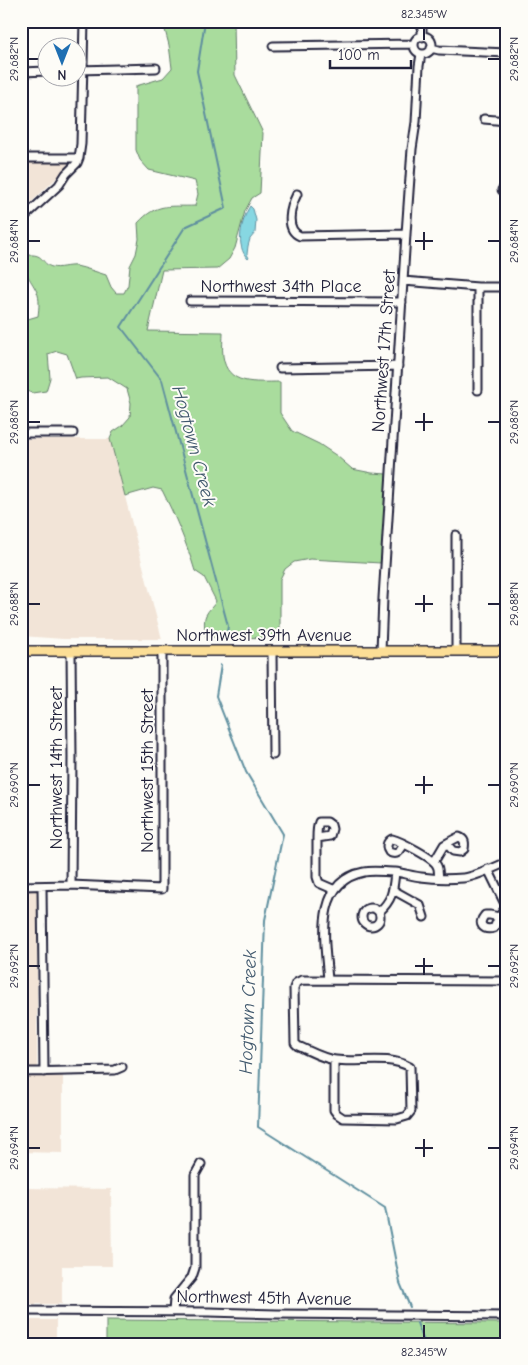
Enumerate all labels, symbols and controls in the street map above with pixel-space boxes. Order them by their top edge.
text: 82.345°W [401,7,448,21]
text: 29.682°N [7,37,21,81]
text: 29.682°N [507,37,521,81]
north arrow [38,38,88,88]
scale bar [330,38,412,70]
text: 100 m [338,46,380,64]
text: N [57,66,67,83]
text: 29.684°N [7,219,21,263]
text: 29.684°N [507,219,521,263]
street label: Northwest 17th Street [368,268,400,433]
street label: Northwest 34th Place [200,276,362,297]
water label: Hogtown Creek [167,383,221,510]
text: 29.686°N [7,400,21,444]
text: 29.686°N [507,400,521,444]
text: 29.688°N [7,582,21,626]
text: 29.688°N [507,582,521,626]
street label: Northwest 39th Avenue [176,625,352,646]
street label: Northwest 14th Street [46,686,67,850]
street label: Northwest 15th Street [137,688,158,853]
text: 29.690°N [7,762,21,808]
text: 29.690°N [507,762,521,808]
text: 29.692°N [7,944,21,988]
text: 29.692°N [507,944,521,988]
water label: Hogtown Creek [235,949,261,1075]
text: 29.694°N [7,1126,21,1170]
text: 29.694°N [507,1126,521,1170]
street label: Northwest 45th Avenue [176,1286,352,1310]
text: 82.345°W [401,1345,448,1359]

